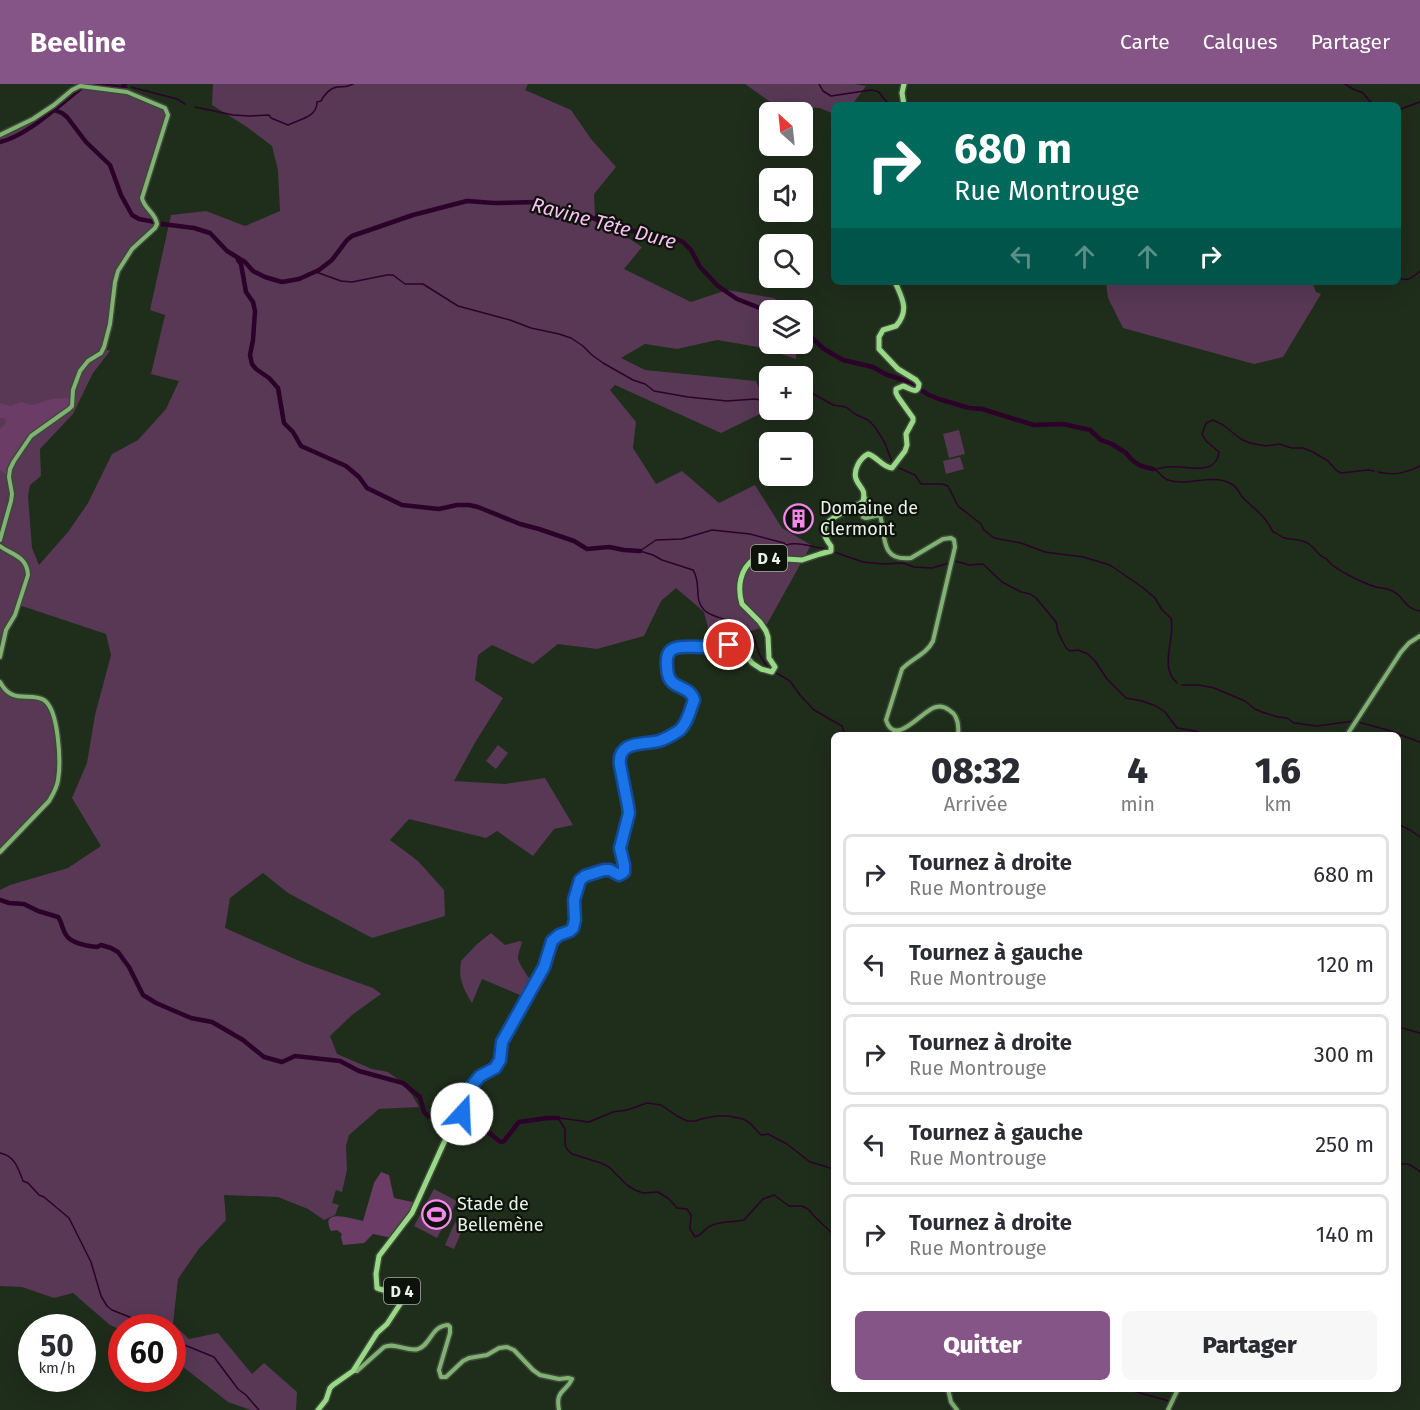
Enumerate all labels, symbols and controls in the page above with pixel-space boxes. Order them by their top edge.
text: Beeline [30,26,126,59]
text: Carte [1120,29,1170,55]
text: Calques [1203,29,1278,55]
text: Partager [1311,29,1390,55]
north arrow [759,102,813,156]
map controls [759,102,813,486]
text: 680 m [954,124,1072,174]
icon: right [855,126,933,204]
button: sound [759,168,813,222]
text: Rue Montrouge [954,175,1140,207]
water label: Ravine Tête Dure [529,192,679,254]
button: search [759,234,813,288]
icon: left [1005,240,1038,273]
icon: ahead [1068,240,1101,273]
icon: ahead [1131,240,1164,273]
icon: right [1194,240,1227,273]
button: layers [759,300,813,354]
button: + [759,366,813,420]
button: − [759,432,813,486]
place label: Domaine de Clermont [820,497,918,540]
building icon: Domaine de Clermont [783,502,815,534]
road number: D 4 [751,545,787,571]
pin [703,619,754,670]
icon: arrive [712,628,745,661]
text: 08:32 [931,749,1020,793]
text: 4 [1127,749,1148,793]
text: 1.6 [1255,749,1301,793]
text: Arrivée [944,792,1008,816]
text: min [1120,792,1155,816]
text: km [1264,792,1292,816]
text: Tournez à droite [909,849,1072,876]
icon: right [858,858,891,891]
text: 680 m [1313,861,1374,888]
text: Rue Montrouge [909,876,1047,900]
text: Tournez à gauche [909,939,1083,966]
icon: left [858,948,891,981]
text: 120 m [1317,951,1374,978]
text: Rue Montrouge [909,966,1047,990]
text: Tournez à droite [909,1029,1072,1056]
icon: right [858,1038,891,1071]
text: 300 m [1314,1041,1374,1068]
text: Rue Montrouge [909,1056,1047,1080]
position arrow [430,1082,494,1146]
text: Tournez à gauche [909,1119,1083,1146]
icon: left [858,1128,891,1161]
text: 250 m [1315,1131,1374,1158]
text: Rue Montrouge [909,1146,1047,1170]
place label: Stade de Bellemène [457,1193,544,1236]
sports icon: Stade de Bellemène [420,1198,452,1230]
text: Tournez à droite [909,1209,1072,1236]
icon: right [858,1218,891,1251]
text: 140 m [1316,1221,1374,1248]
text: Rue Montrouge [909,1236,1047,1260]
road number: D 4 [384,1278,420,1304]
button: Quitter [855,1311,1110,1380]
button: Partager [1122,1311,1377,1380]
speed limit sign: 60 [108,1314,186,1392]
text: 50 [40,1328,74,1364]
text: km/h [38,1359,76,1377]

